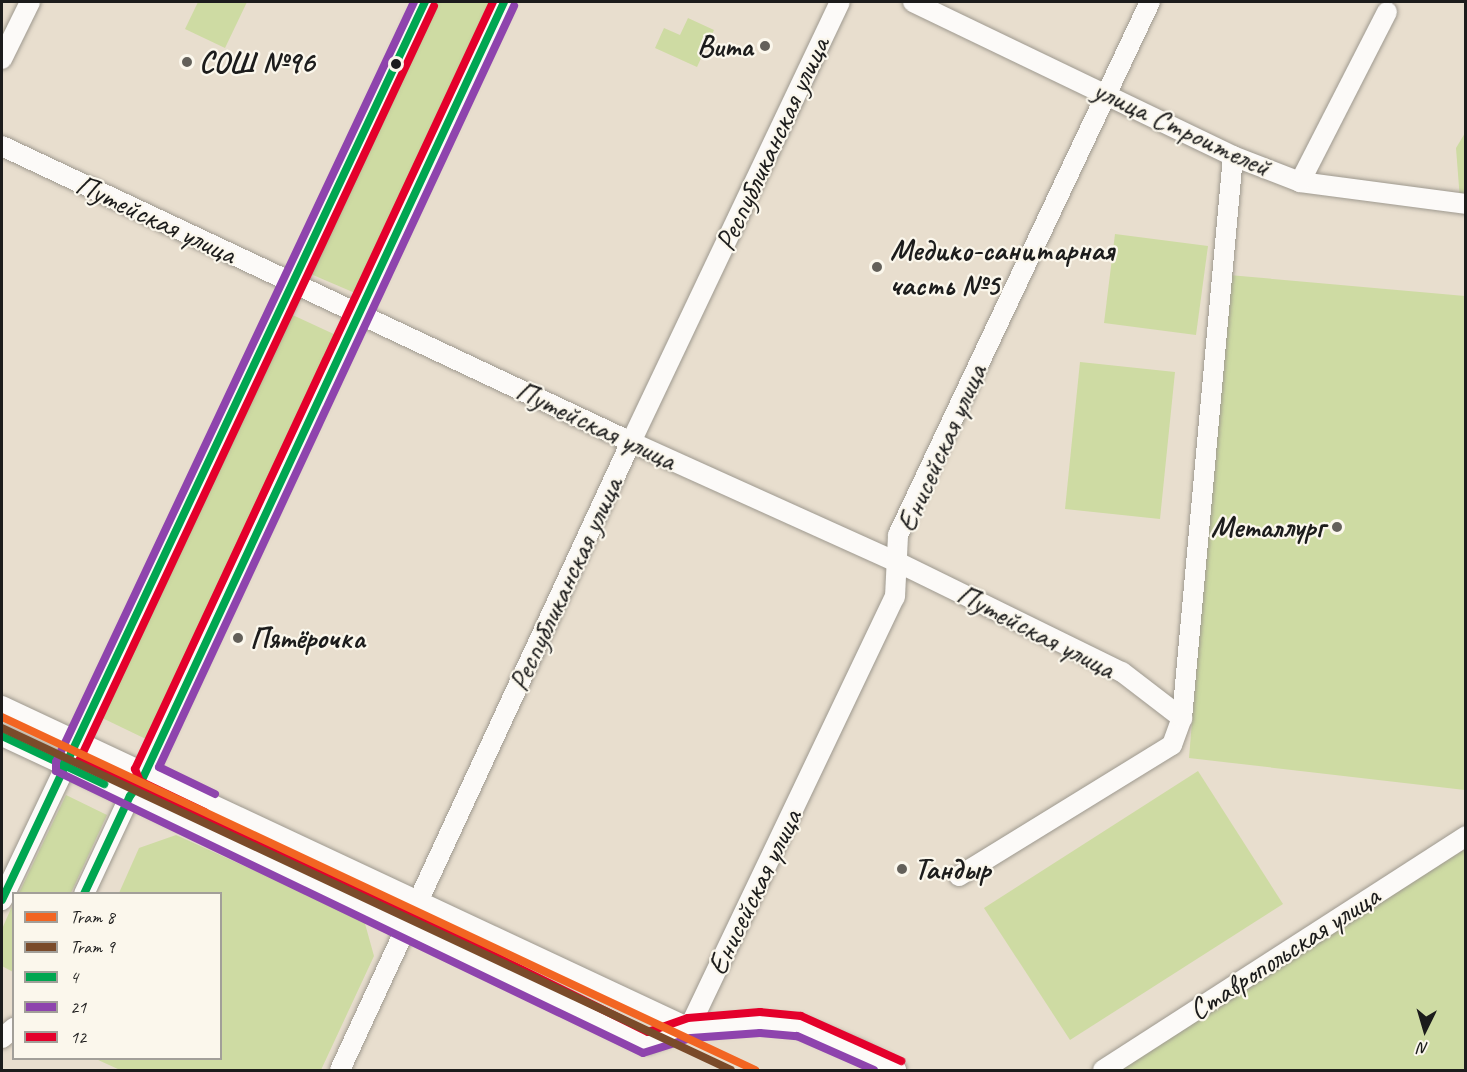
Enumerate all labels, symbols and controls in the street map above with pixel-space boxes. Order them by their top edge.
place label: Вита [697,28,753,64]
street label: Республиканская улица [707,31,837,257]
marker: Вита [758,39,772,53]
place label: СОШ №96 [199,44,314,80]
marker: СОШ №96 [180,55,194,69]
unlabelled marker [390,58,402,70]
street label: улица Строителей [1089,72,1275,184]
street label: Путейская улица [69,166,243,272]
place label: Медико-санитарная часть №5 [890,232,1114,302]
marker: Медико-санитарная часть №5 [868,258,886,276]
street label: Енисейская улица [888,358,994,538]
street label: Путейская улица [509,372,683,478]
street label: Республиканская улица [500,471,630,697]
place label: Металлург [1211,509,1325,545]
marker: Металлург [1330,520,1344,534]
street label: Путейская улица [950,575,1122,687]
place label: Пятёрочка [250,620,365,656]
marker: Пятёрочка [231,631,245,645]
street label: Енисейская улица [698,802,810,982]
place label: Тандыр [914,851,990,887]
marker: Тандыр [895,862,909,876]
street label: Ставропольская улица [1181,877,1387,1029]
legend [12,892,222,1060]
text: Tram 8 [70,906,115,928]
text: Tram 9 [70,936,115,958]
text: 4 [70,966,78,988]
text: 21 [70,996,86,1018]
north arrow [1395,1000,1455,1060]
text: 12 [70,1026,86,1048]
text: N [1418,1038,1429,1058]

